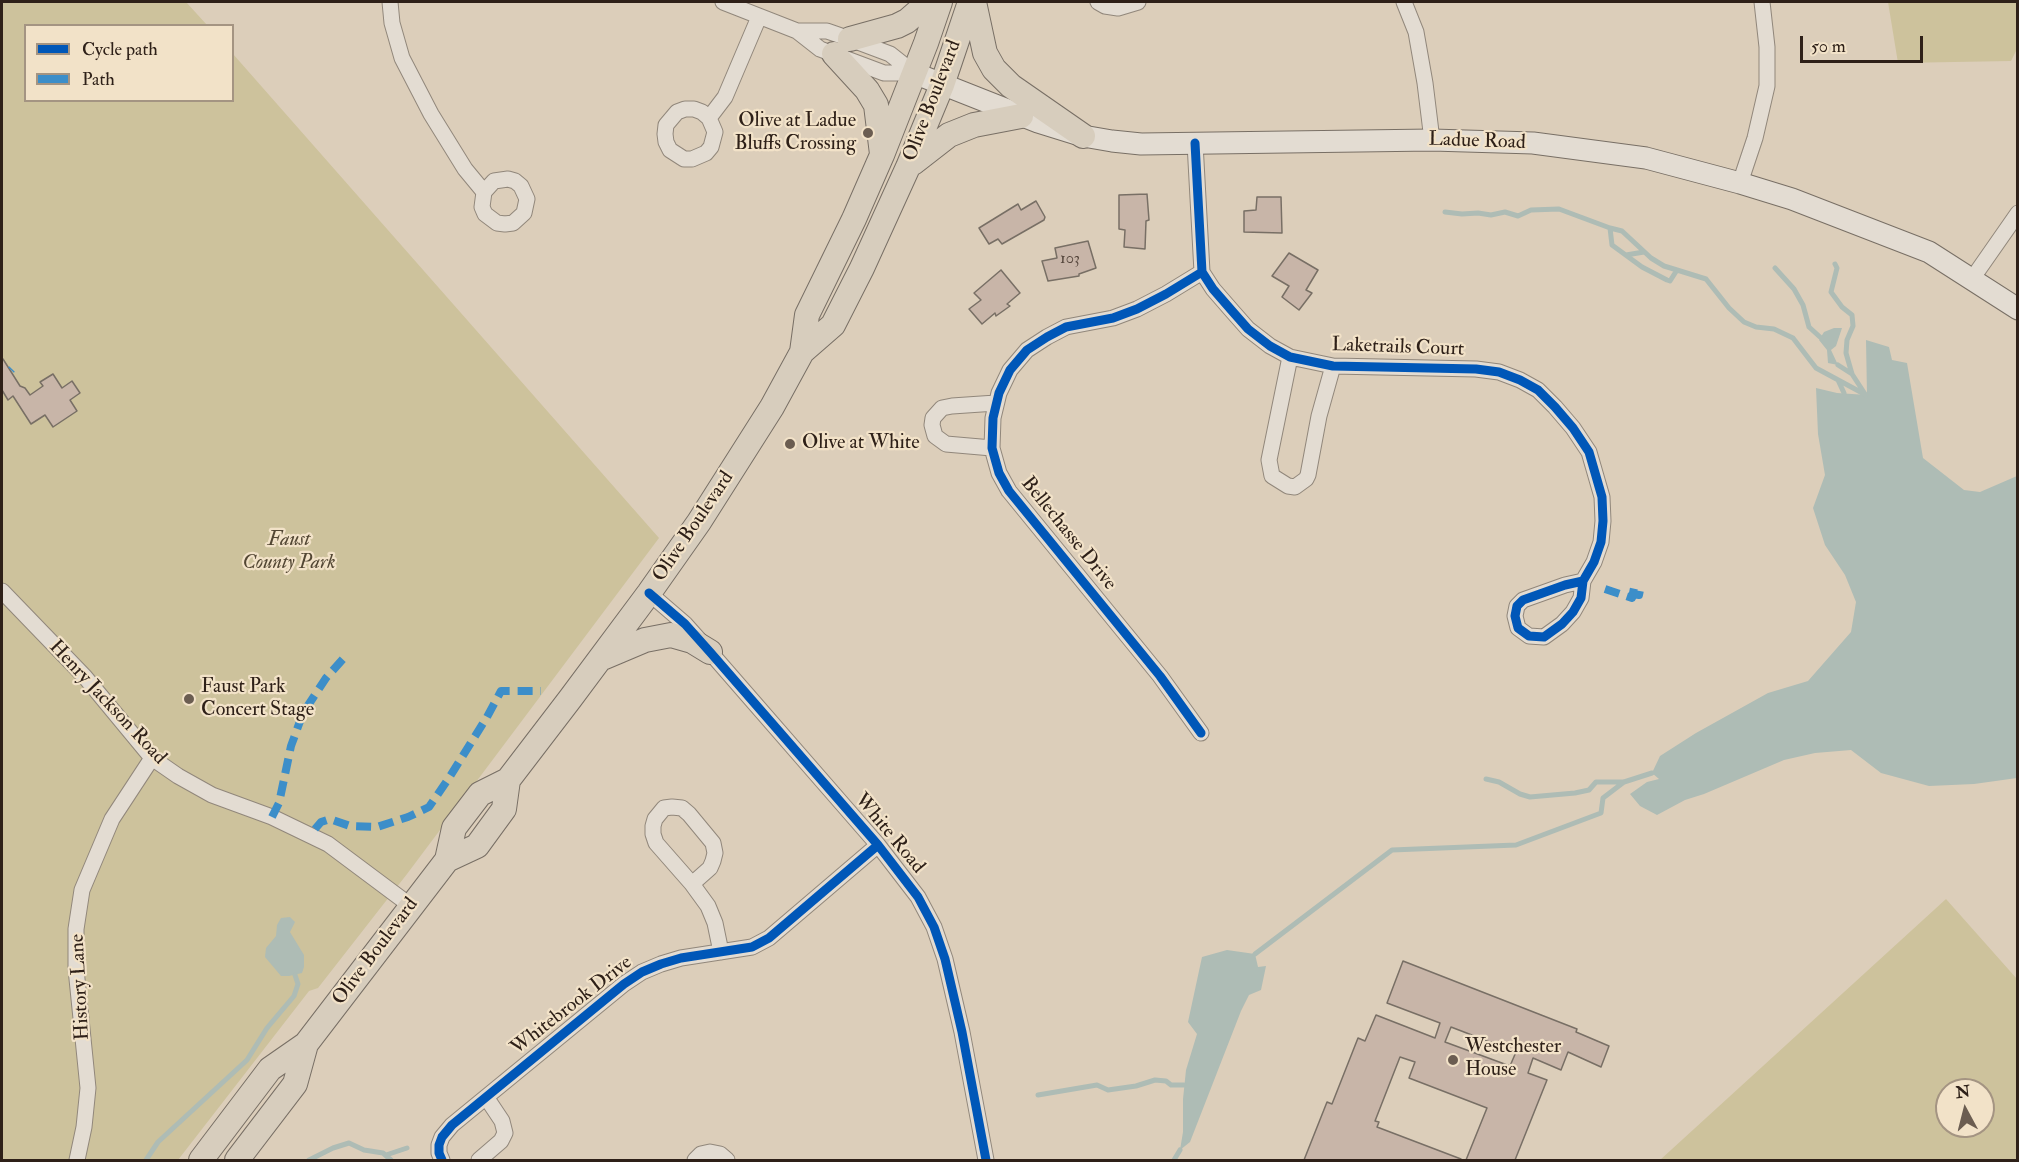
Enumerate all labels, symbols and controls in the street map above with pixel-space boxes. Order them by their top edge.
legend [24,24,234,102]
scale bar [1803,24,1926,62]
text: 50 m [1811,35,1846,58]
street label: Olive Boulevard [899,37,967,165]
text: Cycle path [82,38,158,61]
text: Path [82,68,115,91]
place label: Olive at Ladue Bluffs Crossing [734,110,856,157]
marker: Olive at Ladue Bluffs Crossing [861,126,875,140]
street label: Ladue Road [1428,128,1526,156]
house number: 103 [1060,250,1080,270]
street label: Laketrails Court [1331,334,1465,362]
place label: Olive at White [802,432,920,456]
marker: Olive at White [783,437,797,451]
street label: Olive Boulevard [648,467,740,587]
street label: Bellechasse Drive [1015,472,1121,596]
park label: Faust County Park [242,529,336,576]
street label: Henry Jackson Road [43,636,171,770]
place label: Faust Park Concert Stage [201,676,314,723]
marker: Faust Park Concert Stage [182,692,196,706]
street label: White Road [849,789,929,879]
street label: Olive Boulevard [328,894,424,1010]
street label: History Lane [66,933,96,1041]
street label: Whitebrook Drive [507,951,637,1061]
place label: Westchester House [1465,1036,1561,1083]
marker: Westchester House [1446,1053,1460,1067]
north arrow [1935,1078,1995,1138]
text: N [1955,1081,1971,1103]

